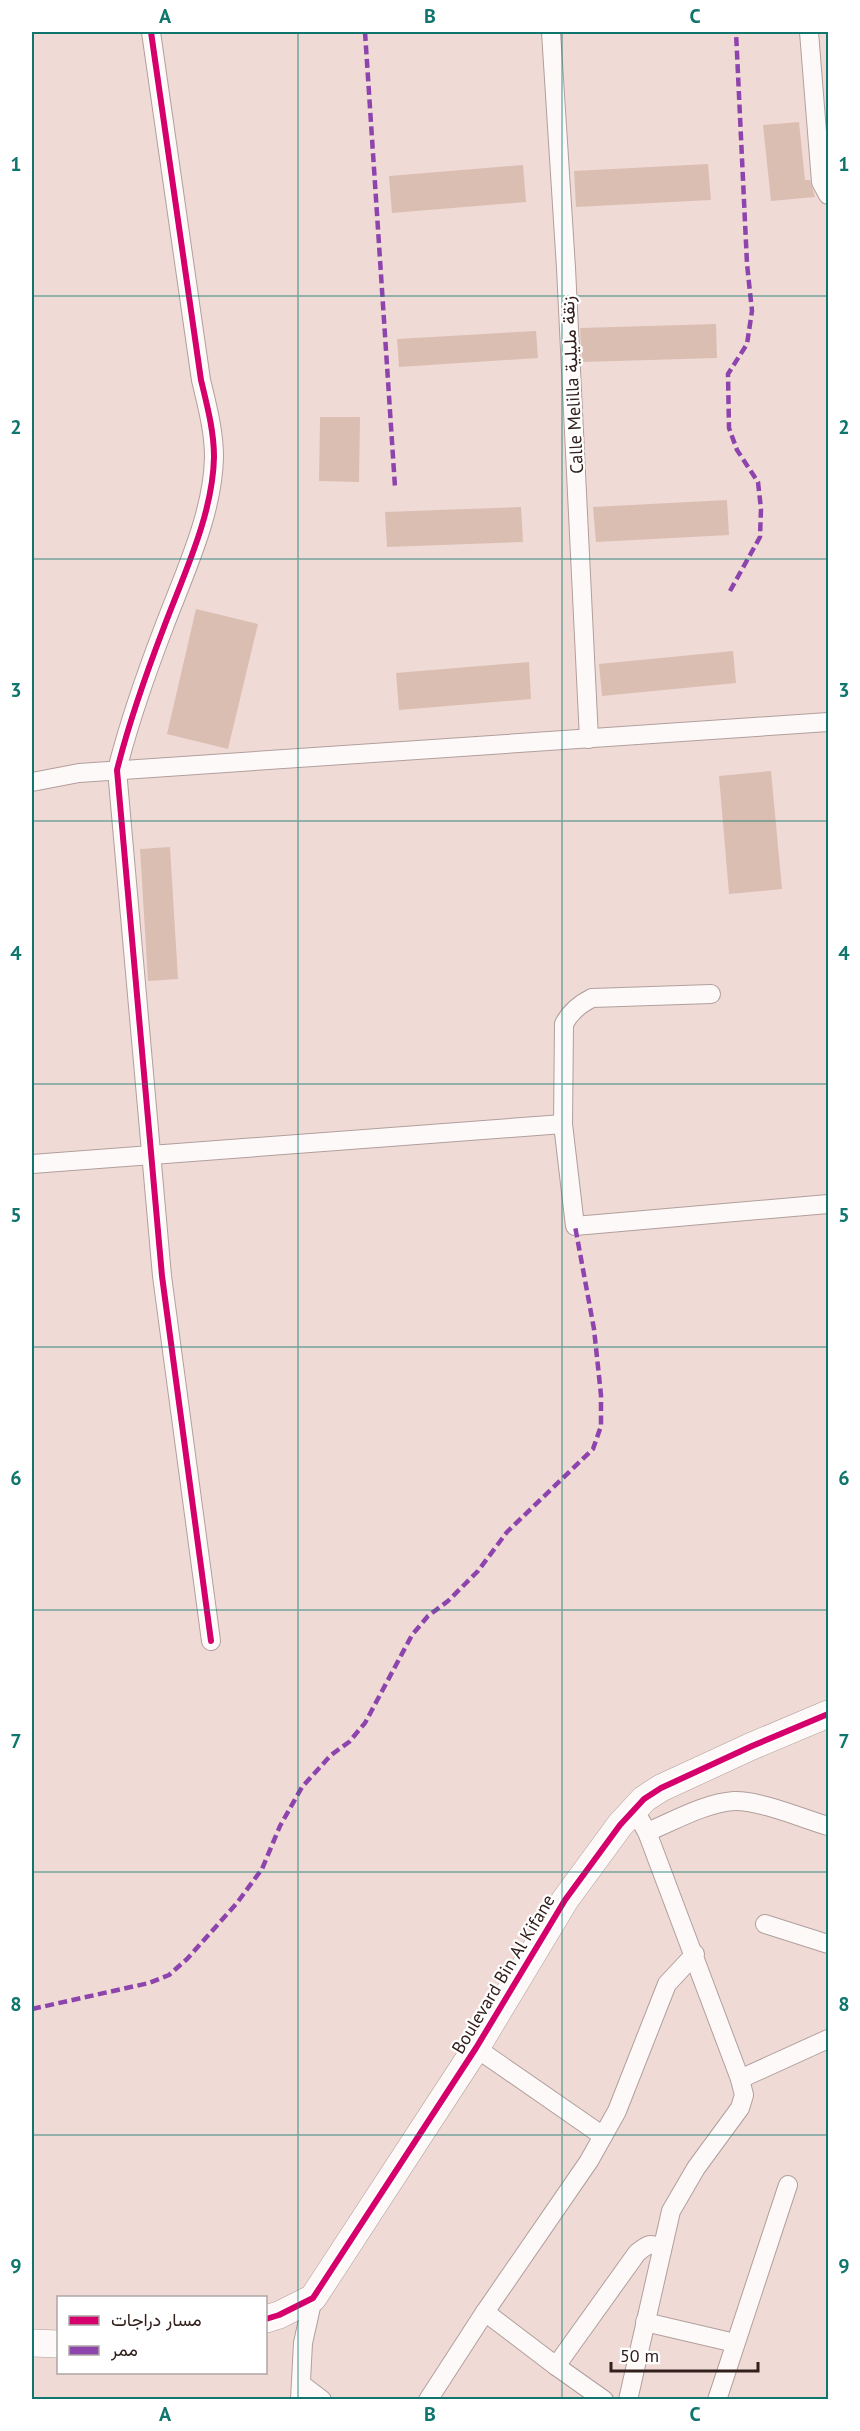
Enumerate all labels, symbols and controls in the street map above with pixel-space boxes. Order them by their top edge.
text: A [159,3,172,29]
text: B [424,3,436,29]
text: C [689,3,701,29]
text: 1 [10,151,22,177]
text: 1 [838,151,850,177]
street label: Calle Melilla زنقة مليلية [556,296,588,474]
text: 2 [10,414,22,440]
text: 2 [838,414,850,440]
text: 3 [10,677,22,703]
text: 3 [838,677,850,703]
text: 4 [10,940,22,966]
text: 4 [838,940,850,966]
text: 5 [10,1202,22,1228]
text: 5 [838,1202,850,1228]
text: 6 [10,1465,22,1491]
text: 6 [838,1465,850,1491]
text: 7 [10,1728,22,1754]
text: 7 [838,1728,850,1754]
street label: Boulevard Bin Al Kifane [446,1890,560,2058]
text: 8 [10,1991,22,2017]
text: 8 [838,1991,850,2017]
text: 9 [10,2253,22,2279]
text: 9 [838,2253,850,2279]
legend [57,2296,267,2374]
text: مسار دراجات [111,2308,202,2331]
scale bar [611,2335,758,2373]
text: ممر [110,2338,138,2361]
text: 50 m [620,2344,659,2367]
text: A [159,2401,172,2427]
text: B [424,2401,436,2427]
text: C [689,2401,701,2427]

